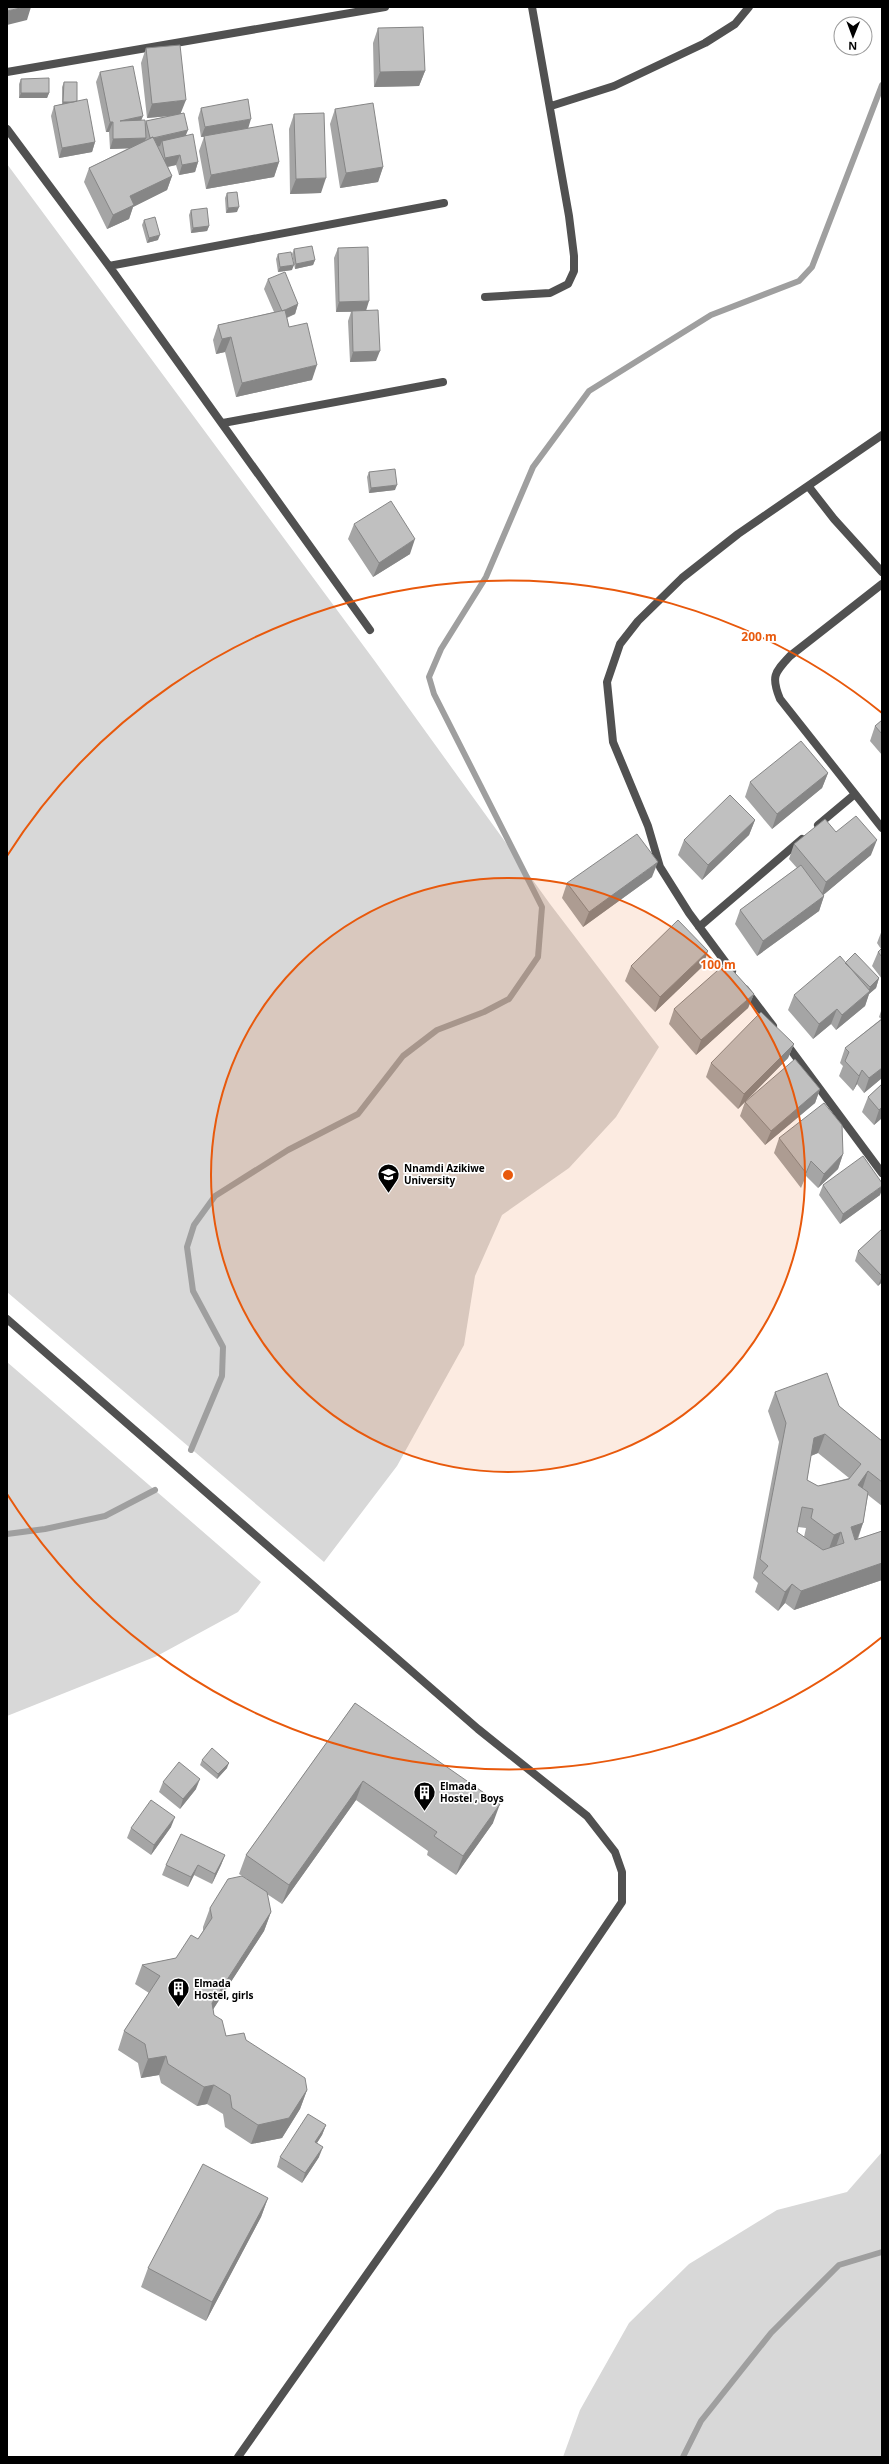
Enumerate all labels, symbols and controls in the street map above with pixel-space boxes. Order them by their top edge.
north arrow [833,16,873,56]
text: N [848,39,857,54]
text: 200 m [741,628,777,645]
text: 100 m [700,956,736,973]
school or university icon: Nnamdi Azikiwe University [376,1161,402,1194]
place label: Nnamdi Azikiwe University [404,1161,485,1187]
centre of rings [501,1168,515,1182]
building icon: Elmada Hostel , Boys [411,1779,437,1812]
place label: Elmada Hostel , Boys [440,1779,504,1805]
building icon: Elmada Hostel, girls [166,1976,192,2009]
place label: Elmada Hostel, girls [194,1976,253,2002]

